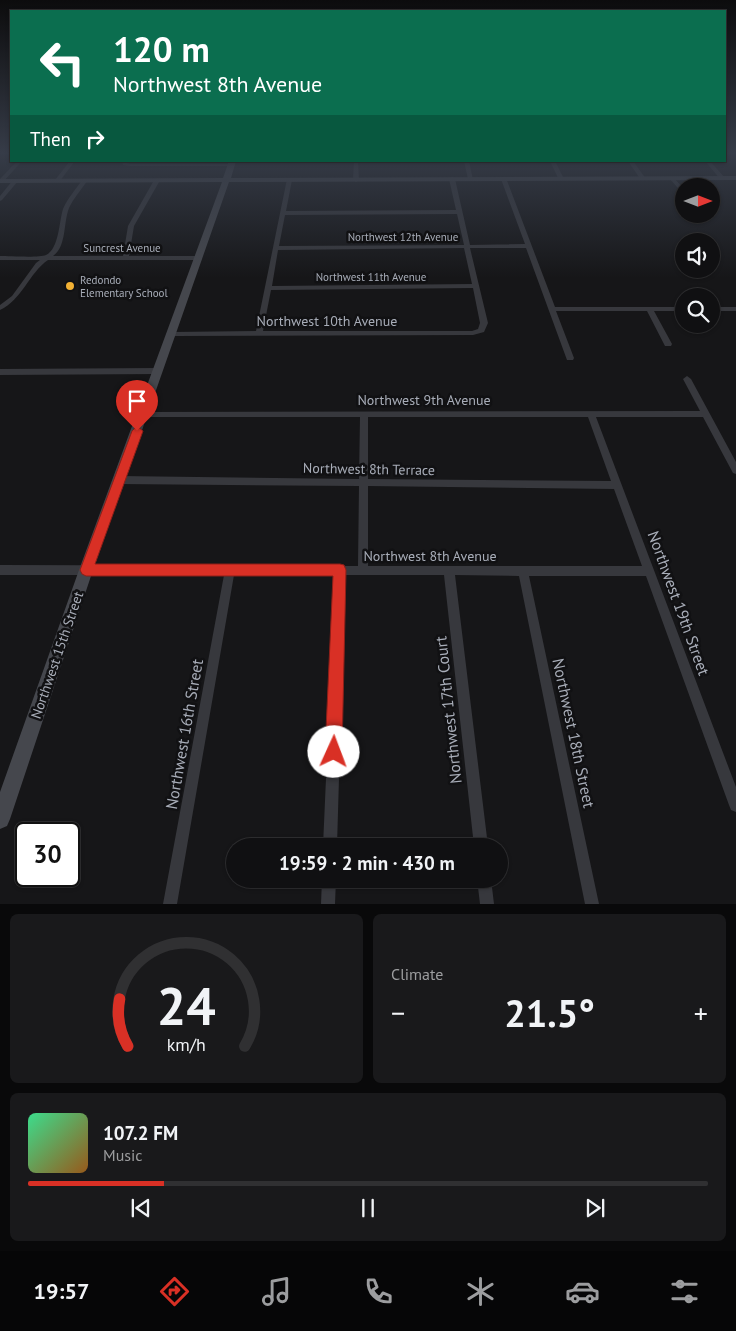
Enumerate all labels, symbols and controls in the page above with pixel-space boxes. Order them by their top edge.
text: 120 m [113,26,210,72]
icon: left [30,30,95,95]
text: Northwest 8th Avenue [113,70,322,98]
icon: right [81,125,109,153]
text: Then [30,127,71,151]
north arrow [675,178,720,222]
map controls [675,178,720,333]
street label: Northwest 12th Avenue [348,230,459,244]
button: sound [675,233,720,278]
street label: Suncrest Avenue [83,241,161,255]
street label: Northwest 11th Avenue [316,270,427,284]
place label: Redondo Elementary School [80,273,168,300]
marker: Redondo Elementary School [64,280,76,292]
button: search [675,288,720,333]
street label: Northwest 10th Avenue [257,312,397,330]
pin [116,380,158,431]
icon: arrive [123,387,151,415]
street label: Northwest 9th Avenue [357,391,491,409]
street label: Northwest 8th Terrace [303,459,435,479]
street label: Northwest 19th Street [644,528,715,679]
street label: Northwest 8th Avenue [363,547,497,565]
street label: Northwest 15th Street [27,589,87,721]
street label: Northwest 17th Court [430,635,466,785]
street label: Northwest 18th Street [548,656,600,810]
street label: Northwest 16th Street [161,657,207,811]
position arrow [307,725,359,777]
speed limit sign: 30 [15,822,80,887]
text: 19:59 · 2 min · 430 m [279,851,455,875]
text: Climate [391,964,443,984]
text: 24 [157,972,216,1039]
text: 21.5° [504,988,595,1037]
text: − [391,994,405,1031]
text: + [694,994,708,1031]
text: km/h [167,1033,206,1056]
text: 107.2 FM [103,1121,178,1145]
text: Music [103,1145,143,1165]
icon: previous [127,1194,155,1222]
icon: pause [354,1194,382,1222]
icon: next [581,1194,609,1222]
icon: directions [157,1274,192,1309]
icon: music [259,1274,294,1309]
icon: phone [361,1274,396,1309]
icon: climate [463,1274,498,1309]
icon: car [565,1274,600,1309]
icon: filters [667,1274,702,1309]
text: 19:57 [34,1277,89,1305]

